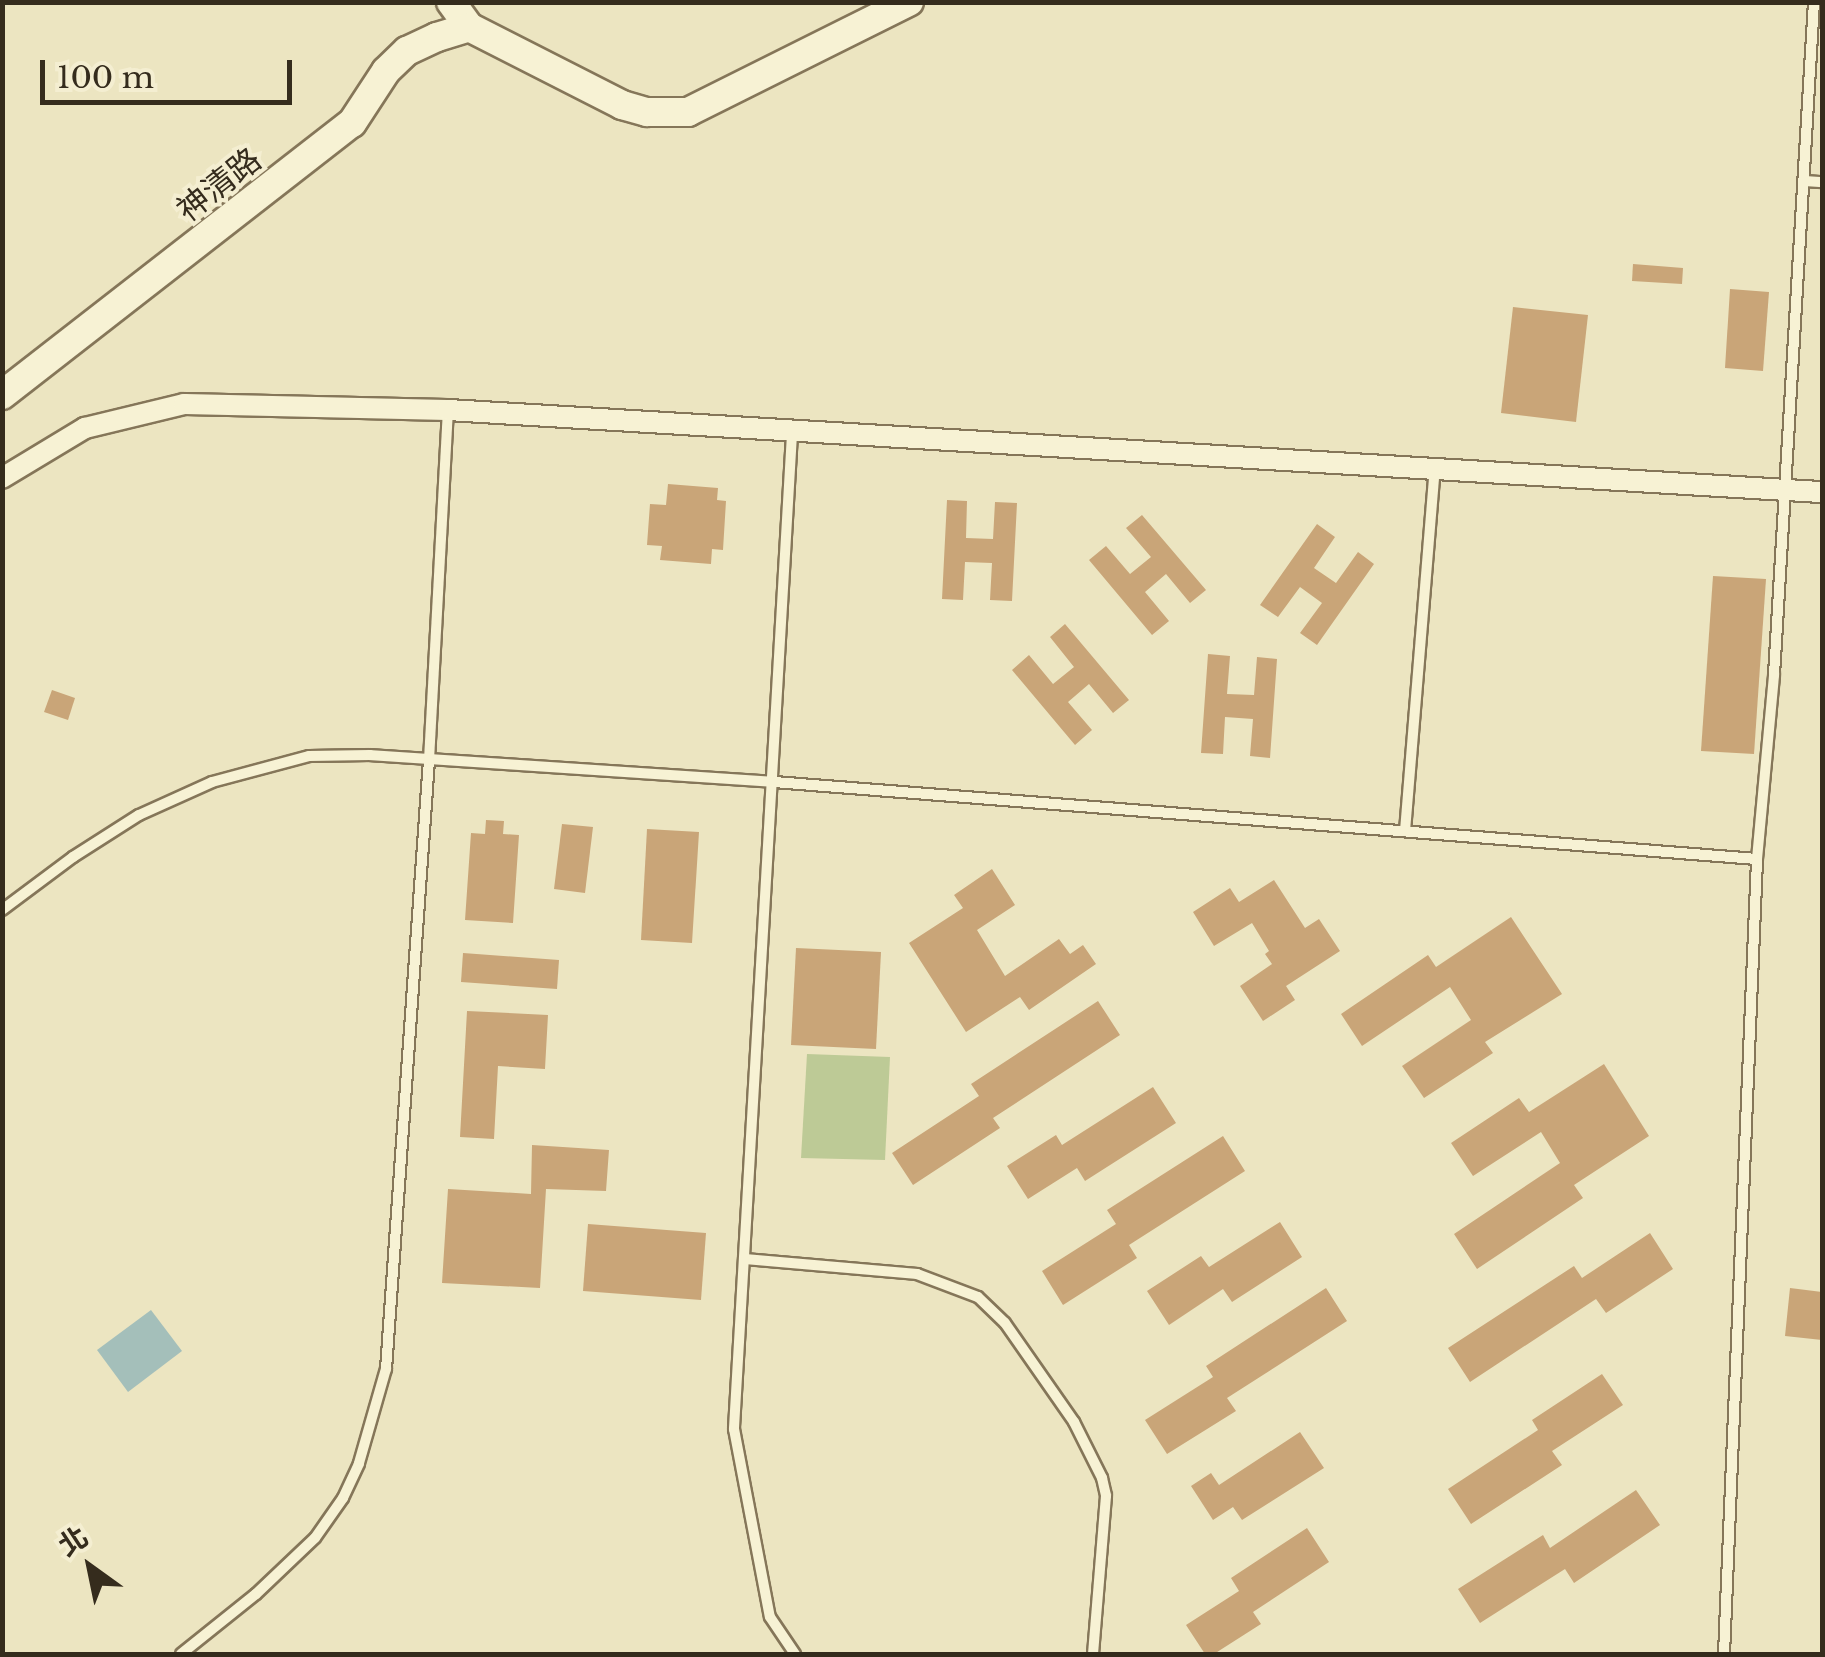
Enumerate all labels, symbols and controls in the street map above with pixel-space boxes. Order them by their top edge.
scale bar [45,40,298,102]
text: 100 m [57,59,154,96]
street label: 神清路 [169,140,269,230]
north arrow [40,1517,140,1617]
text: 北 [52,1519,95,1564]

